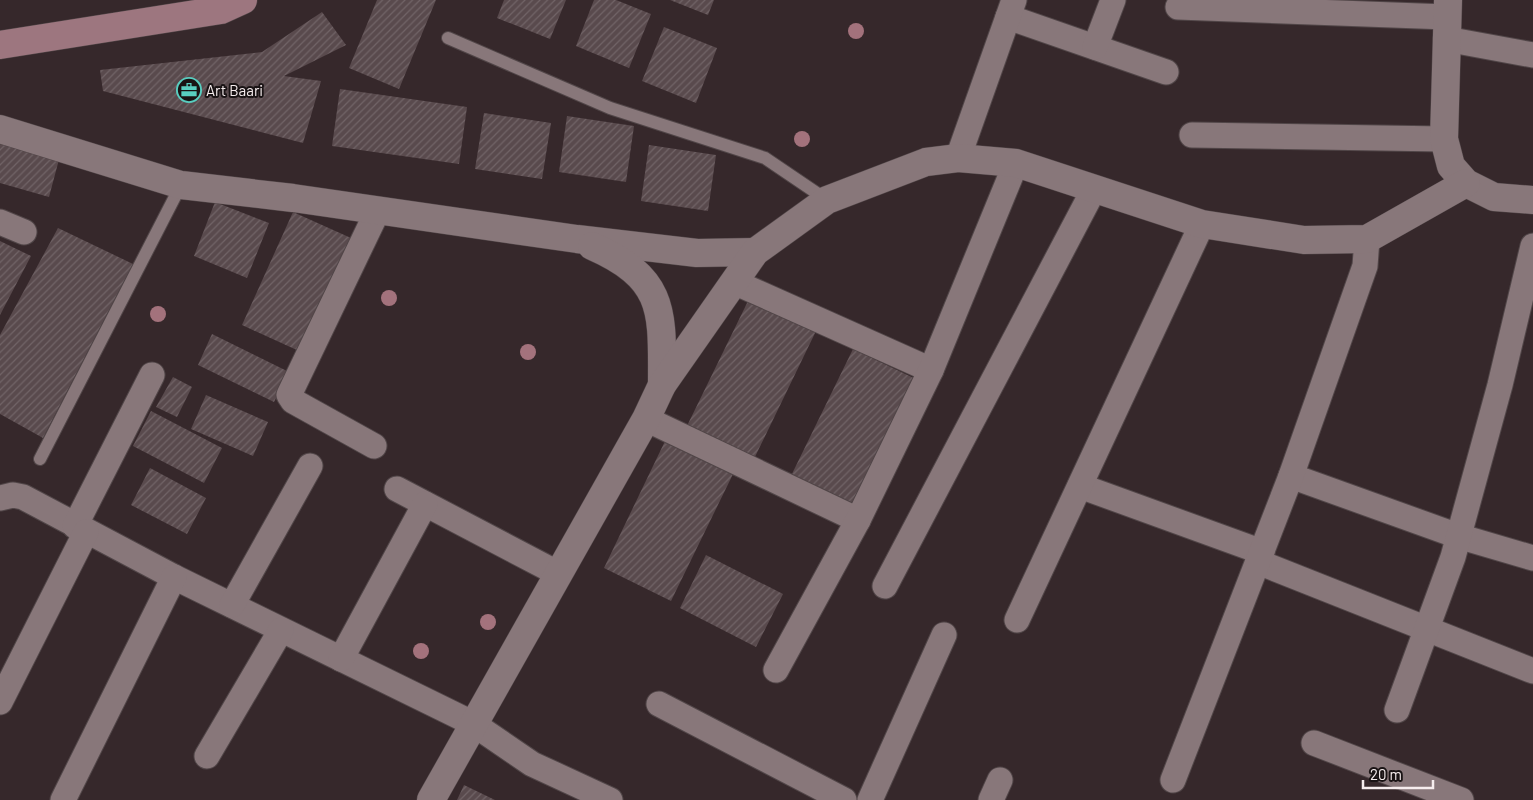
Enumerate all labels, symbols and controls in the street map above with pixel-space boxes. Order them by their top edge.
office icon: Art Baari [176,77,202,103]
place label: Art Baari [206,81,263,99]
scale bar [1363,758,1433,790]
text: 20 m [1370,765,1402,783]

